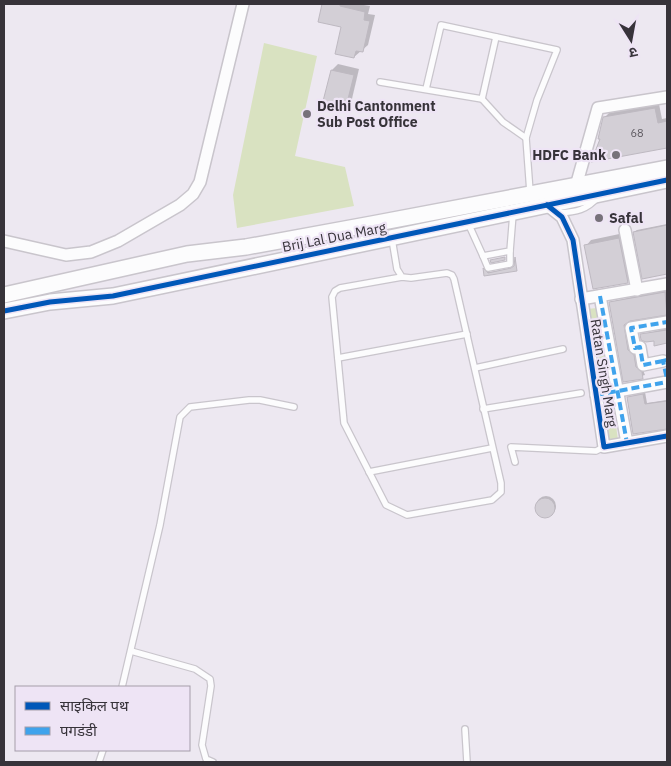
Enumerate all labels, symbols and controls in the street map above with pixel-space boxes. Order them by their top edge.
north arrow [606,15,656,65]
text: उ [627,43,639,63]
place label: Delhi Cantonment Sub Post Office [317,97,436,131]
marker: Delhi Cantonment Sub Post Office [301,108,313,120]
house number: 68 [630,126,644,140]
place label: HDFC Bank [532,146,607,164]
marker: HDFC Bank [610,149,622,161]
place label: Safal [609,209,643,227]
marker: Safal [593,212,605,224]
street label: Brij Lal Dua Marg [281,218,388,256]
street label: Ratan Singh Marg [587,318,622,429]
legend [15,686,190,751]
text: साइकिल पथ [60,696,129,715]
text: पगडंडी [60,721,98,740]

